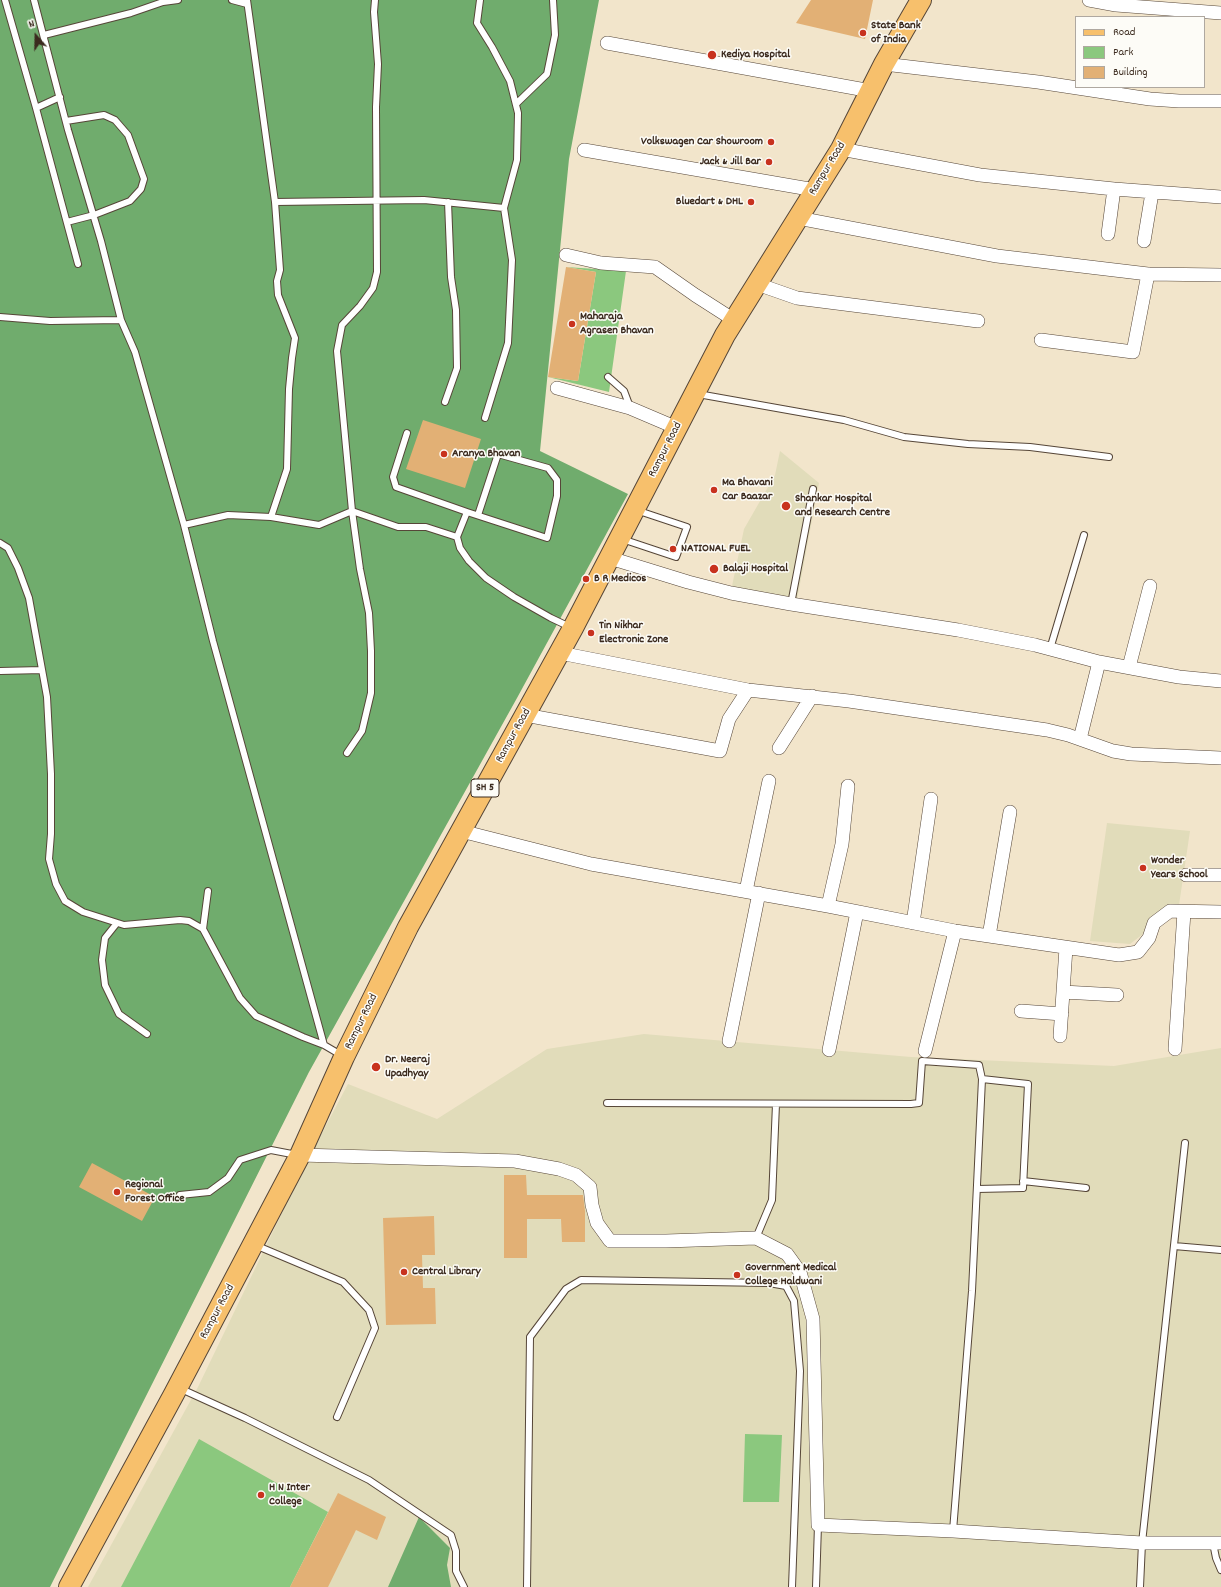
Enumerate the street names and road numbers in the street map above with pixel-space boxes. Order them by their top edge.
street label: Rampur Road [806,140,850,198]
street label: Rampur Road [646,420,686,480]
street label: Rampur Road [493,706,535,766]
road number: SH 5 [471,779,499,797]
street label: Rampur Road [342,992,382,1052]
street label: Rampur Road [198,1282,238,1342]

